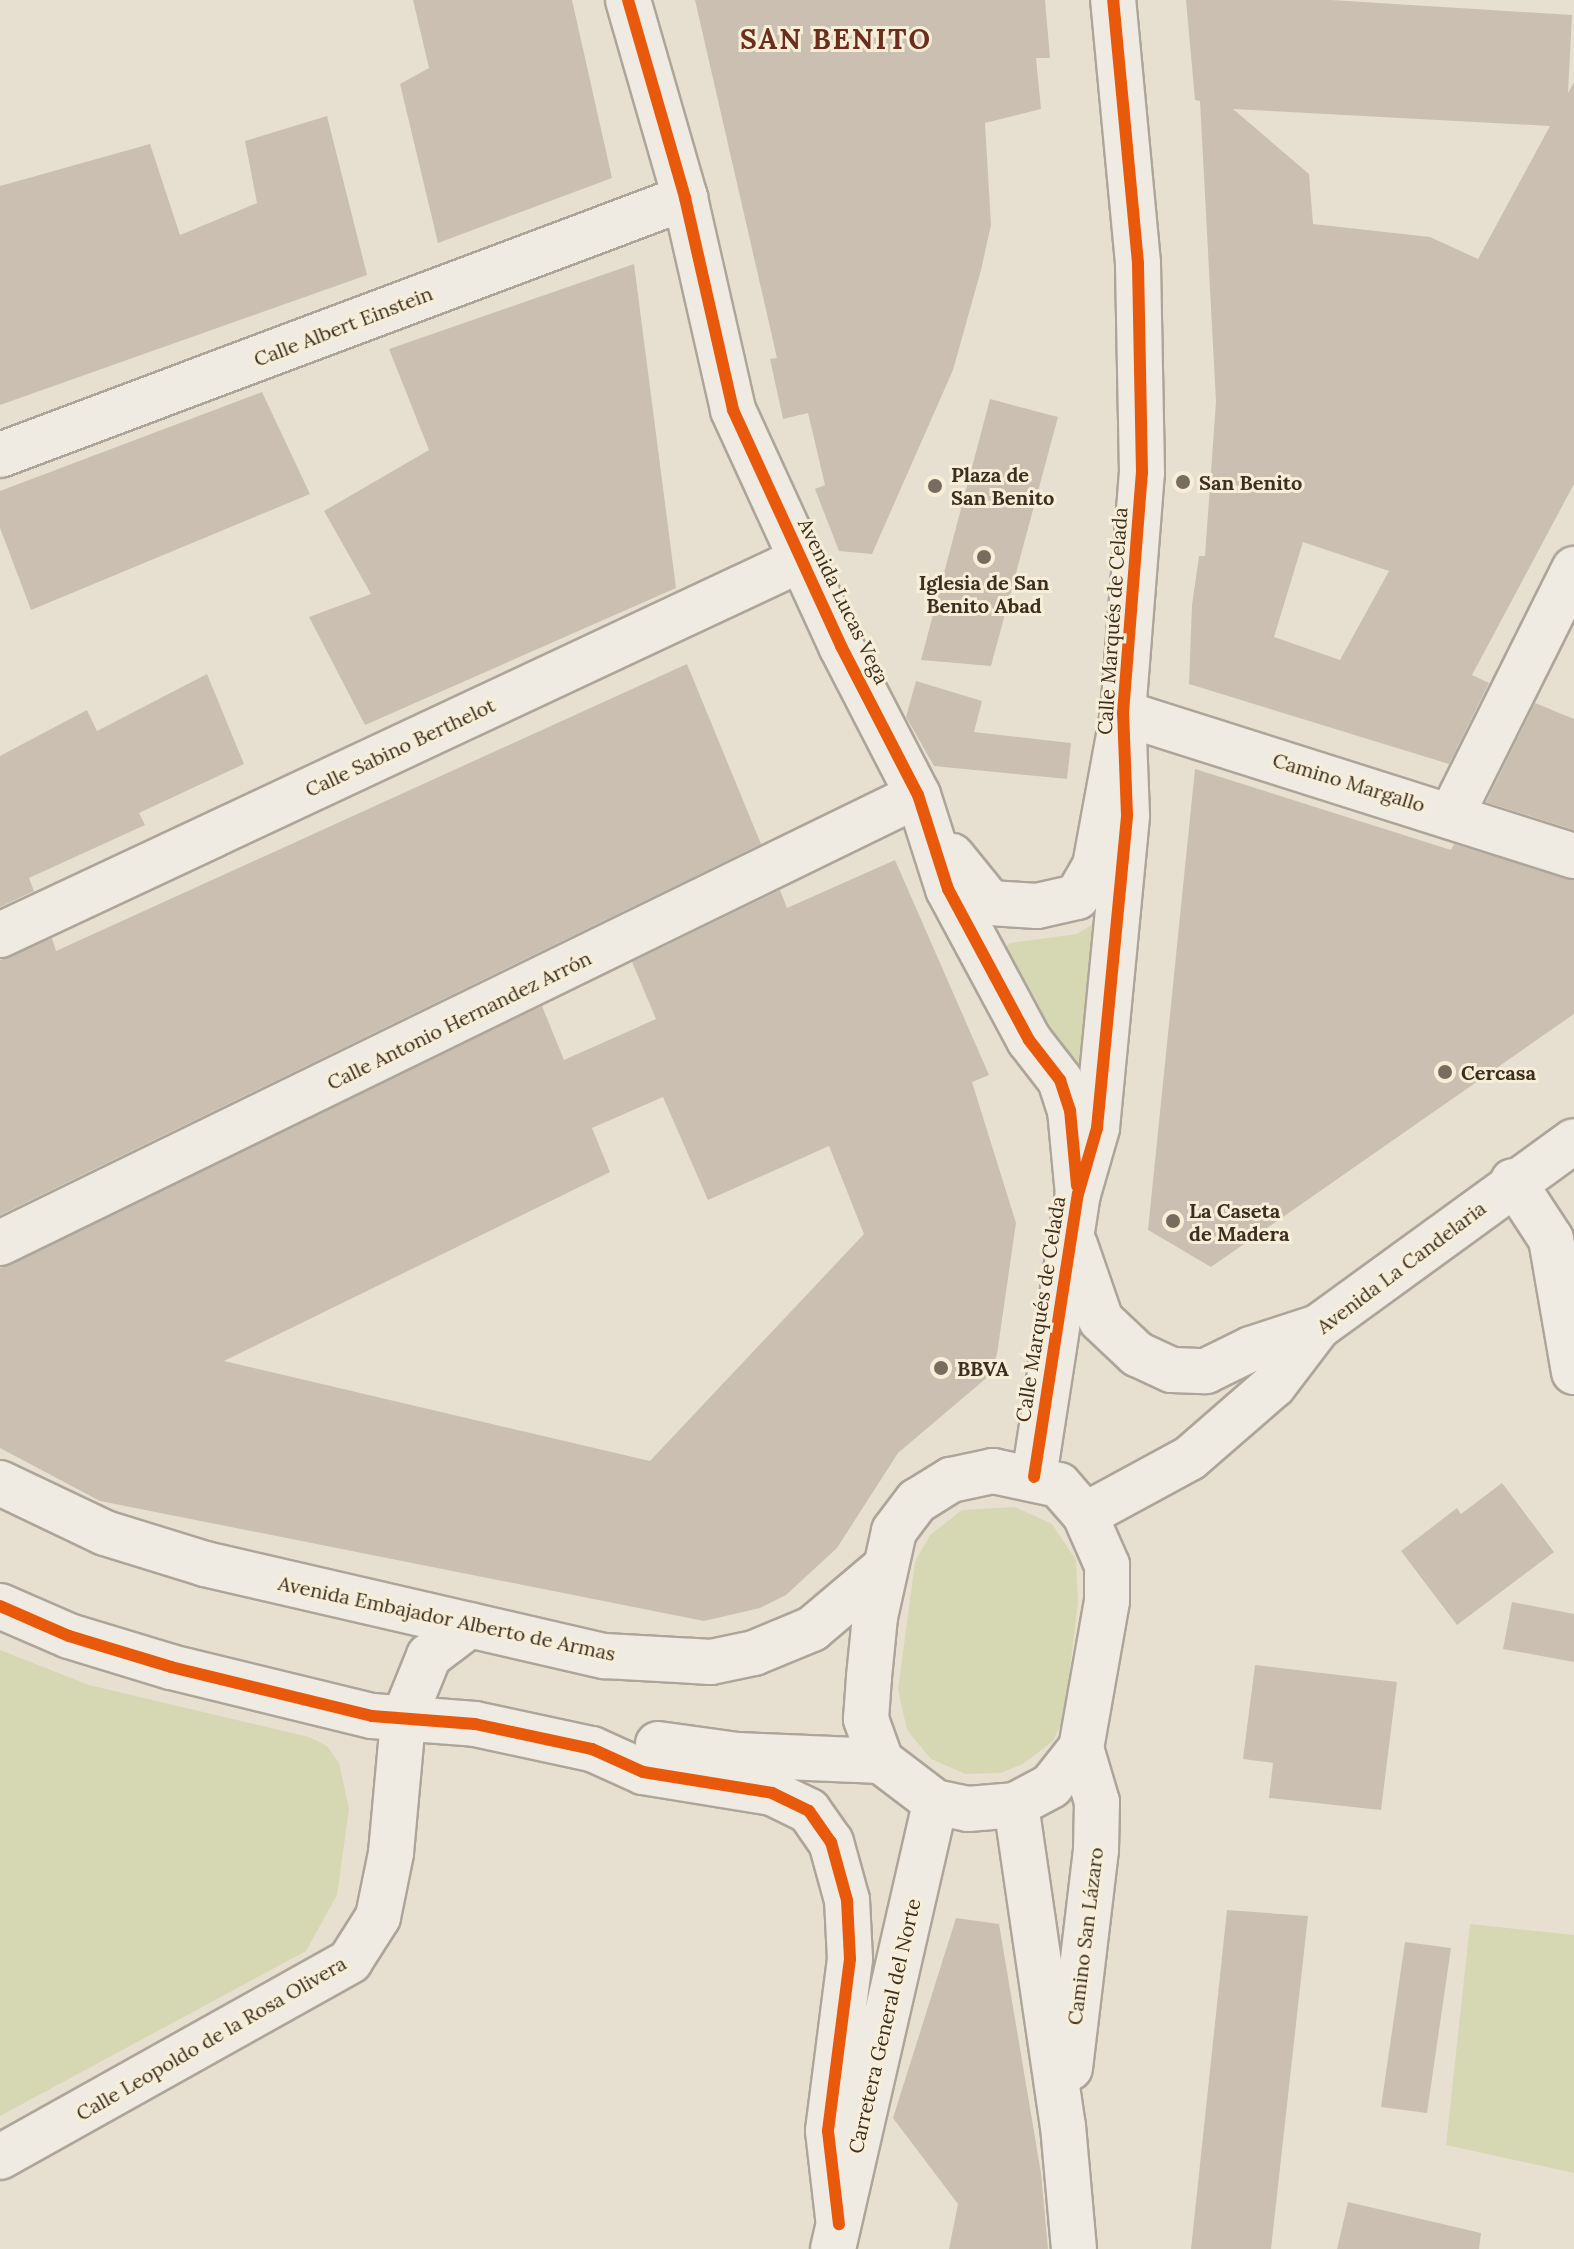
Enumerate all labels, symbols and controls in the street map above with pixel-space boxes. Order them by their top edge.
district label: SAN BENITO [740,22,932,56]
street label: Calle Albert Einstein [250,281,436,371]
place label: Plaza de San Benito [951,462,1054,509]
place label: San Benito [1199,470,1302,494]
marker: San Benito [1174,473,1192,491]
marker: Plaza de San Benito [926,477,944,495]
street label: Calle Marqués de Celada [1092,506,1132,736]
street label: Avenida Lucas Vega [793,514,895,688]
marker: Iglesia de San Benito Abad [975,548,993,566]
place label: Iglesia de San Benito Abad [919,570,1049,617]
street label: Calle Sabino Berthelot [301,692,499,802]
street label: Camino Margallo [1270,747,1428,817]
street label: Calle Antonio Hernandez Arrón [323,945,595,1095]
place label: Cercasa [1461,1060,1536,1084]
marker: Cercasa [1436,1063,1454,1081]
street label: Calle Marqués de Celada [1010,1194,1070,1424]
street label: Avenida La Candelaria [1312,1196,1490,1338]
place label: La Caseta de Madera [1189,1198,1289,1245]
marker: La Caseta de Madera [1164,1212,1182,1230]
place label: BBVA [957,1356,1009,1380]
marker: BBVA [932,1359,950,1377]
street label: Avenida Embajador Alberto de Armas [276,1570,618,1666]
street label: Camino San Lázaro [1062,1846,1108,2026]
street label: Carretera General del Norte [843,1896,925,2156]
street label: Calle Leopoldo de la Rosa Olivera [72,1951,350,2125]

